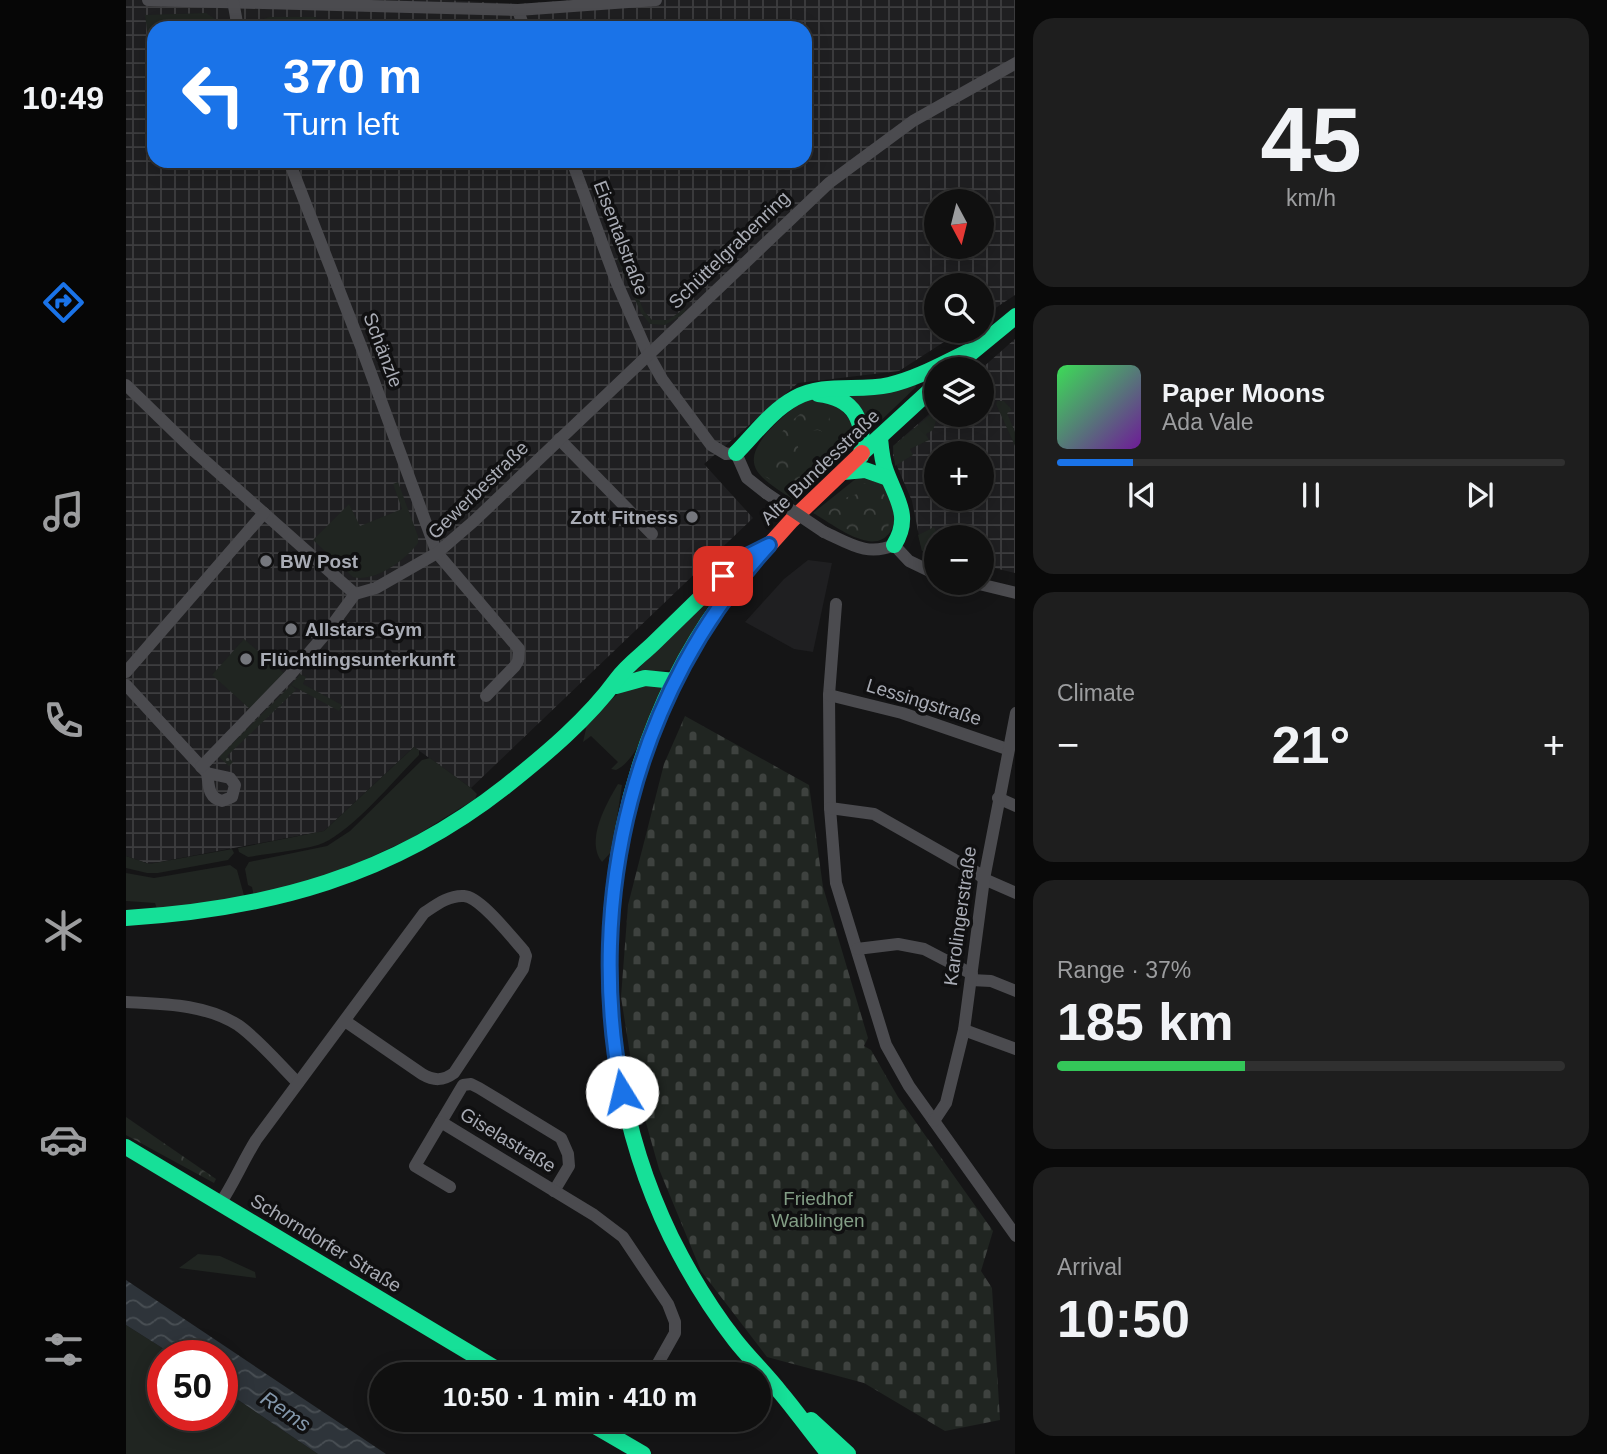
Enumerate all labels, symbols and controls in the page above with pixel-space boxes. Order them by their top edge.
icon: left [168,49,259,140]
text: 370 m [283,49,422,103]
text: 10:49 [22,80,104,116]
text: 45 [1260,89,1362,190]
text: Turn left [283,106,399,142]
street label: Eisentalstraße [589,178,653,298]
text: km/h [1286,185,1336,211]
street label: Schüttelgrabenring [664,187,794,313]
north arrow [924,189,994,259]
map controls [924,189,994,595]
button: search [924,273,994,343]
icon: directions [39,278,88,327]
street label: Schänzle [359,310,407,390]
button: layers [924,357,994,427]
text: Paper Moons [1162,378,1325,408]
street label: Alte Bundesstraße [756,405,884,529]
text: Ada Vale [1162,409,1254,435]
street label: Gewerbestraße [424,437,532,543]
button: + [924,441,994,511]
icon: previous [1123,476,1161,514]
icon: pause [1292,476,1330,514]
icon: next [1461,476,1499,514]
icon: music [39,487,88,536]
place label: Zott Fitness [570,507,678,528]
marker: Zott Fitness [684,509,700,525]
button: − [924,525,994,595]
pin [693,546,753,606]
place label: BW Post [280,551,359,572]
marker: BW Post [258,553,274,569]
icon: arrive [704,557,742,595]
place label: Allstars Gym [305,619,422,640]
marker: Allstars Gym [283,621,299,637]
place label: Flüchtlingsunterkunft [260,649,456,670]
marker: Flüchtlingsunterkunft [238,651,254,667]
street label: Lessingstraße [864,675,984,729]
text: Climate [1057,680,1135,706]
icon: phone [39,696,88,745]
text: 21° [1272,716,1350,774]
text: − [1057,724,1079,766]
text: + [1543,724,1565,766]
street label: Karolingerstraße [940,845,980,987]
icon: climate [39,906,88,955]
text: Range · 37% [1057,957,1191,983]
text: 185 km [1057,993,1233,1051]
position arrow [585,1055,659,1129]
street label: Giselastraße [456,1103,560,1177]
icon: car [39,1115,88,1164]
park label: Friedhof Waiblingen [771,1188,865,1231]
street label: Schorndorfer Straße [247,1190,405,1296]
text: Arrival [1057,1254,1122,1280]
text: 10:50 [1057,1290,1190,1348]
icon: filters [39,1325,88,1374]
speed limit sign: 50 [147,1340,238,1431]
text: 10:50 · 1 min · 410 m [443,1382,697,1412]
water label: Rems [257,1386,316,1436]

